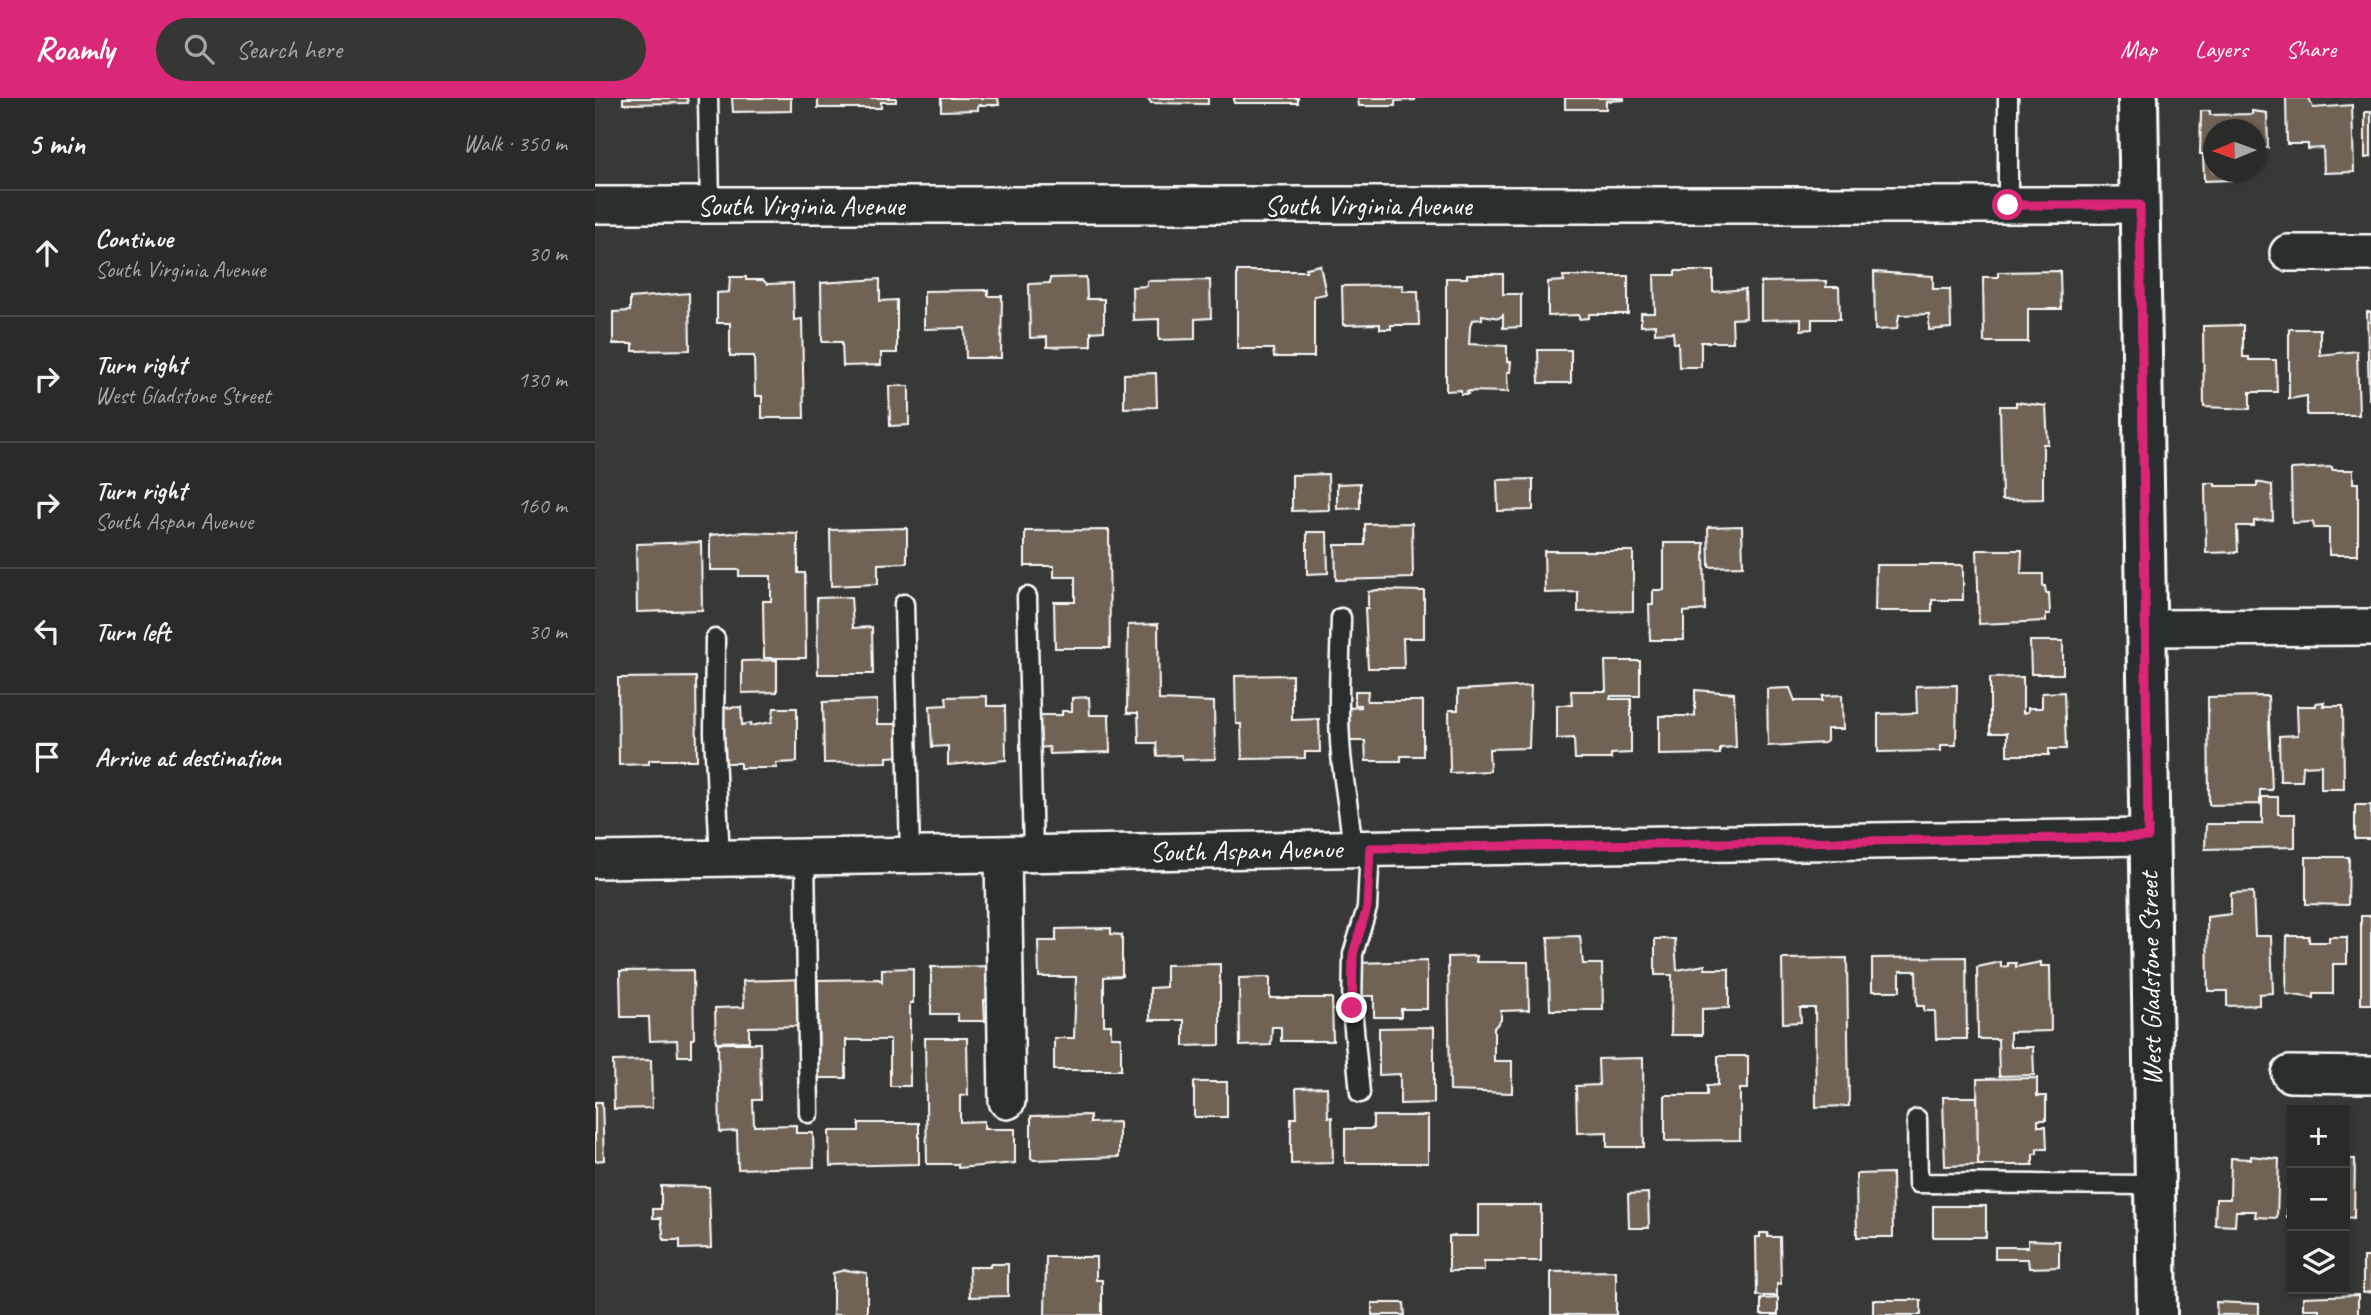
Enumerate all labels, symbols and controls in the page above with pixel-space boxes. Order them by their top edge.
search box [156,18,646,81]
text: Roamly [35,28,114,70]
icon: search [180,30,218,68]
text: Search here [236,33,342,66]
text: Map [2120,34,2157,64]
text: Layers [2195,34,2248,64]
text: Share [2286,34,2336,64]
north arrow [2203,119,2266,182]
text: 5 min [28,125,85,163]
text: Walk · 350 m [463,129,567,158]
street label: South Virginia Avenue [697,188,907,223]
street label: South Virginia Avenue [1264,188,1474,223]
route start [1992,189,2023,220]
text: Continue [95,222,173,255]
icon: ahead [28,234,66,272]
text: 30 m [528,239,567,268]
text: South Virginia Avenue [95,255,265,284]
text: Turn right [95,348,186,381]
icon: right [28,360,66,398]
text: 130 m [518,365,567,394]
text: West Gladstone Street [95,381,271,410]
text: Turn right [95,474,186,507]
icon: right [28,486,66,524]
text: 160 m [518,491,567,520]
text: South Aspan Avenue [95,507,253,536]
icon: left [28,612,66,650]
text: Turn left [95,615,170,648]
text: 30 m [528,617,567,646]
icon: arrive [28,738,66,776]
text: Arrive at destination [95,741,281,774]
street label: South Aspan Avenue [1149,831,1344,869]
street label: West Gladstone Street [2131,869,2169,1086]
route end [1336,992,1367,1023]
map controls [2287,1105,2350,1294]
button: + [2287,1105,2350,1168]
button: − [2287,1168,2350,1231]
button: layers [2287,1231,2350,1294]

